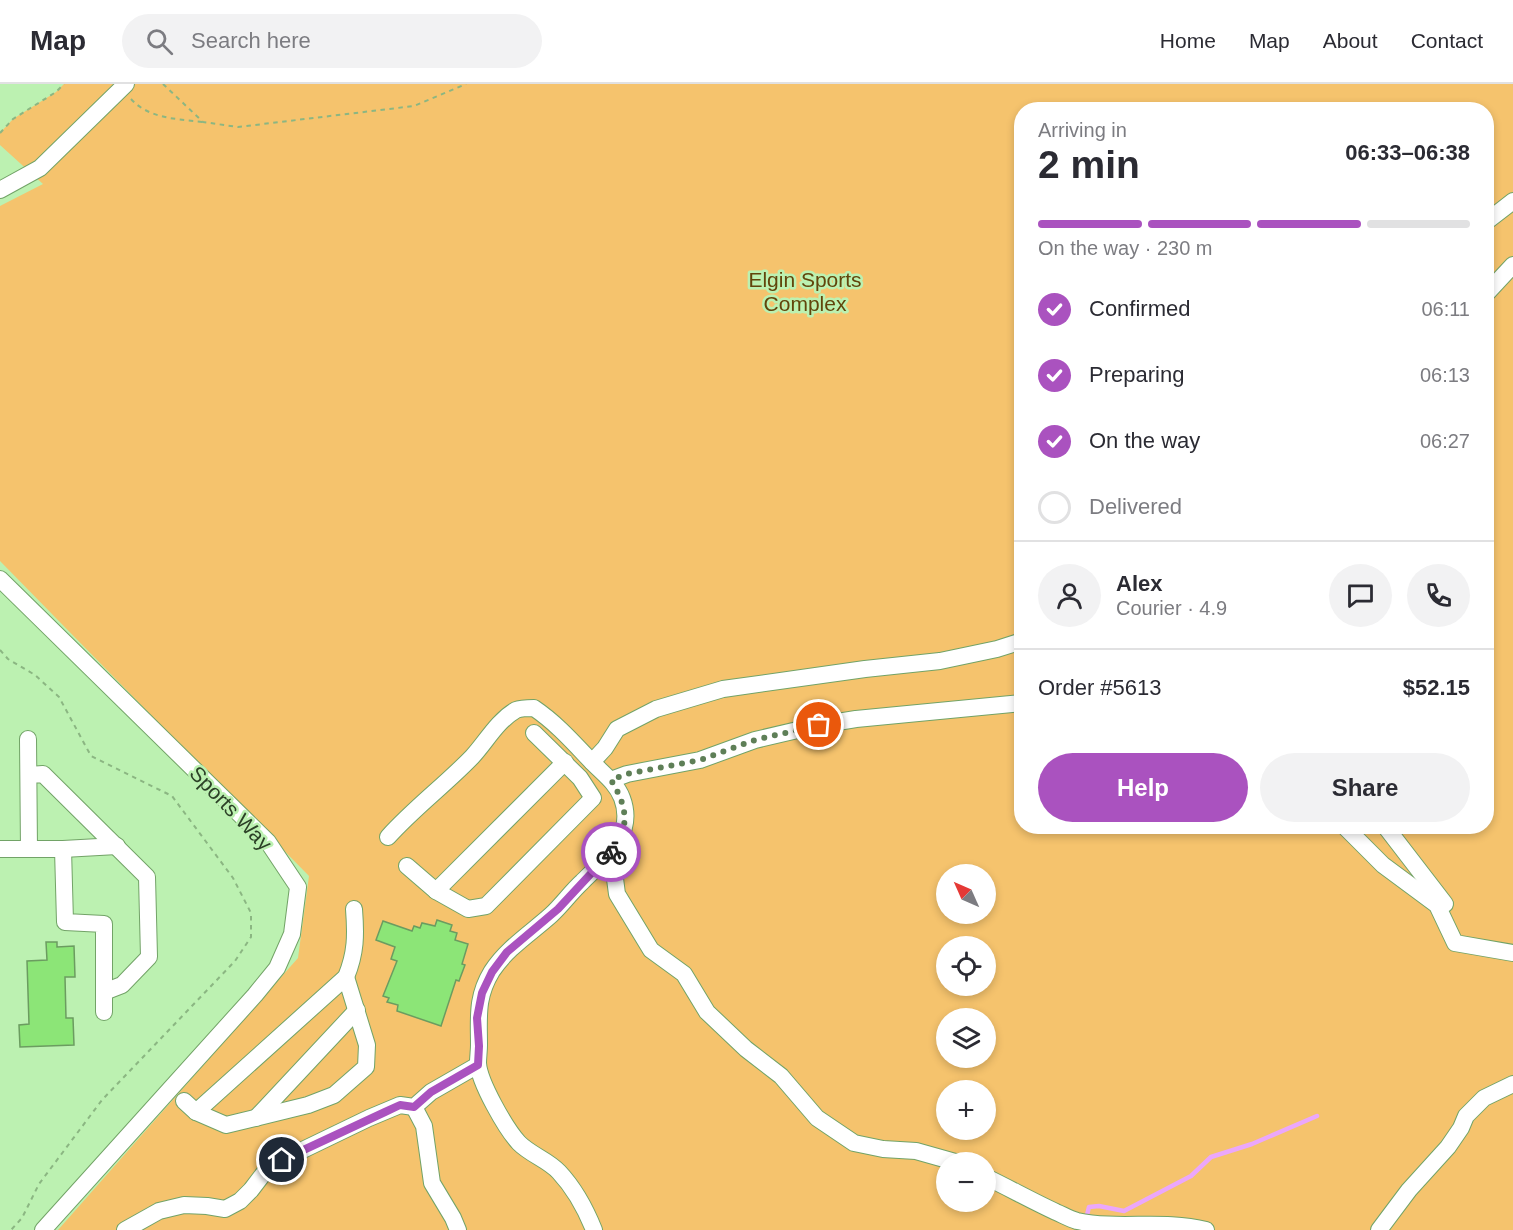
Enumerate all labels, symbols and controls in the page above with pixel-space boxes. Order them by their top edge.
search box [122,14,542,68]
text: Map [30,25,86,56]
icon: search [143,25,176,58]
text: Search here [191,28,311,53]
text: Home [1160,29,1216,52]
text: Map [1249,29,1290,52]
text: About [1323,29,1378,52]
text: Contact [1411,29,1483,52]
text: Arriving in [1038,119,1127,141]
text: 06:33–06:38 [1345,140,1470,165]
text: 2 min [1038,143,1140,186]
text: On the way · 230 m [1038,237,1213,259]
park label: Elgin Sports Complex [748,268,862,315]
icon: check [1038,293,1071,326]
text: Confirmed [1089,296,1190,321]
text: 06:11 [1421,298,1470,320]
icon: check [1038,359,1071,392]
text: Preparing [1089,362,1184,387]
text: 06:13 [1420,364,1470,386]
icon: check [1038,425,1071,458]
text: On the way [1089,428,1200,453]
text: 06:27 [1420,430,1470,452]
text: Delivered [1089,494,1182,519]
button: person [1038,564,1101,627]
button: chat [1329,564,1392,627]
button: phone [1407,564,1470,627]
text: Alex [1116,571,1162,596]
text: Courier · 4.9 [1116,597,1227,619]
text: Order #5613 [1038,675,1162,700]
text: $52.15 [1403,675,1470,700]
pin [793,699,844,750]
icon: bag [802,708,835,741]
button: Help [1038,753,1248,822]
button: Share [1260,753,1470,822]
street label: Sports Way [185,761,277,855]
courier [581,822,641,882]
icon: bike [595,836,628,869]
north arrow [936,864,996,924]
map controls [936,864,996,1212]
button: locate [936,936,996,996]
button: layers [936,1008,996,1068]
button: + [936,1080,996,1140]
pin [256,1134,307,1185]
icon: home [265,1143,298,1176]
button: − [936,1152,996,1212]

